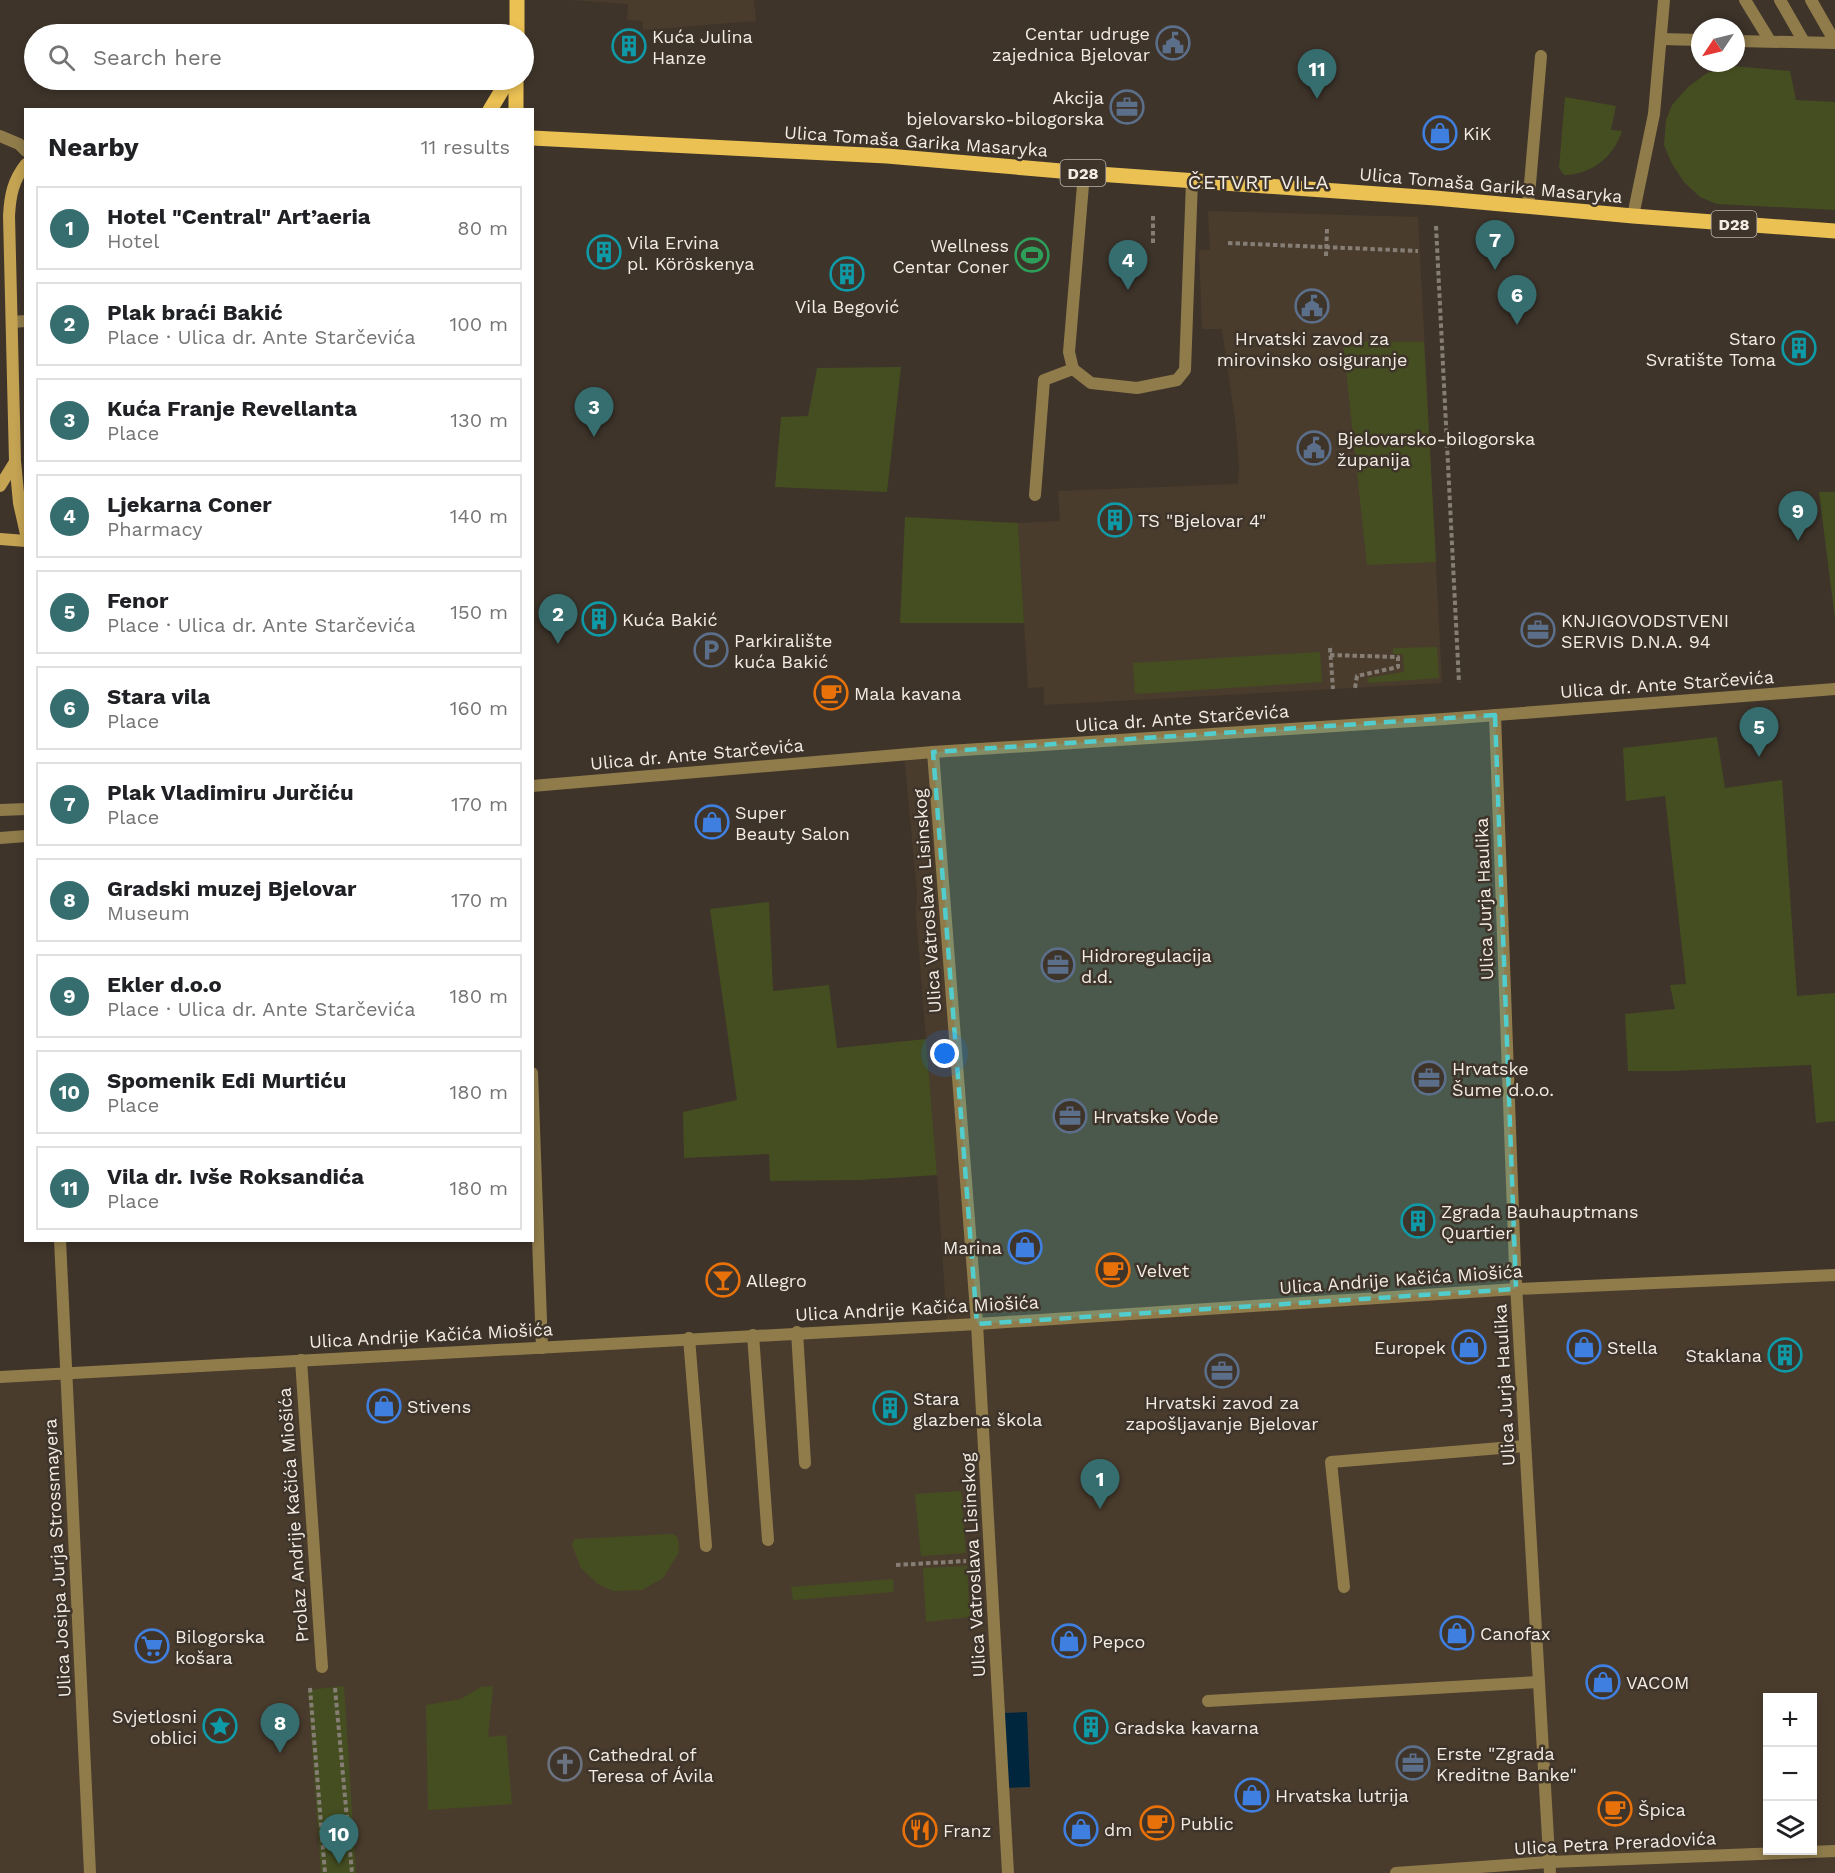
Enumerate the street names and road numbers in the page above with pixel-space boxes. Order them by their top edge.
street label: Ulica Tomaša Garika Masaryka [784,121,1048,161]
road number: D28 [1060,160,1106,186]
street label: Ulica Tomaša Garika Masaryka [1359,163,1623,207]
road number: D28 [1712,211,1756,237]
street label: Ulica dr. Ante Starčevića [1559,666,1775,702]
street label: Ulica dr. Ante Starčevića [1074,700,1290,736]
street label: Ulica dr. Ante Starčevića [589,734,805,774]
street label: Ulica Vatroslava Lisinskog [909,788,945,1014]
street label: Ulica Jurja Haulika [1471,817,1497,981]
street label: Ulica Andrije Kačića Miošića [1279,1260,1523,1298]
street label: Ulica Andrije Kačića Miošića [795,1291,1039,1325]
street label: Ulica Jurja Haulika [1489,1303,1519,1467]
street label: Ulica Andrije Kačića Miošića [309,1318,553,1352]
street label: Prolaz Andrije Kačića Miošića [274,1387,312,1643]
street label: Ulica Josipa Jurja Strossmayera [39,1418,75,1698]
street label: Ulica Vatroslava Lisinskog [957,1452,989,1678]
street label: Ulica Petra Preradovića [1513,1827,1717,1859]

